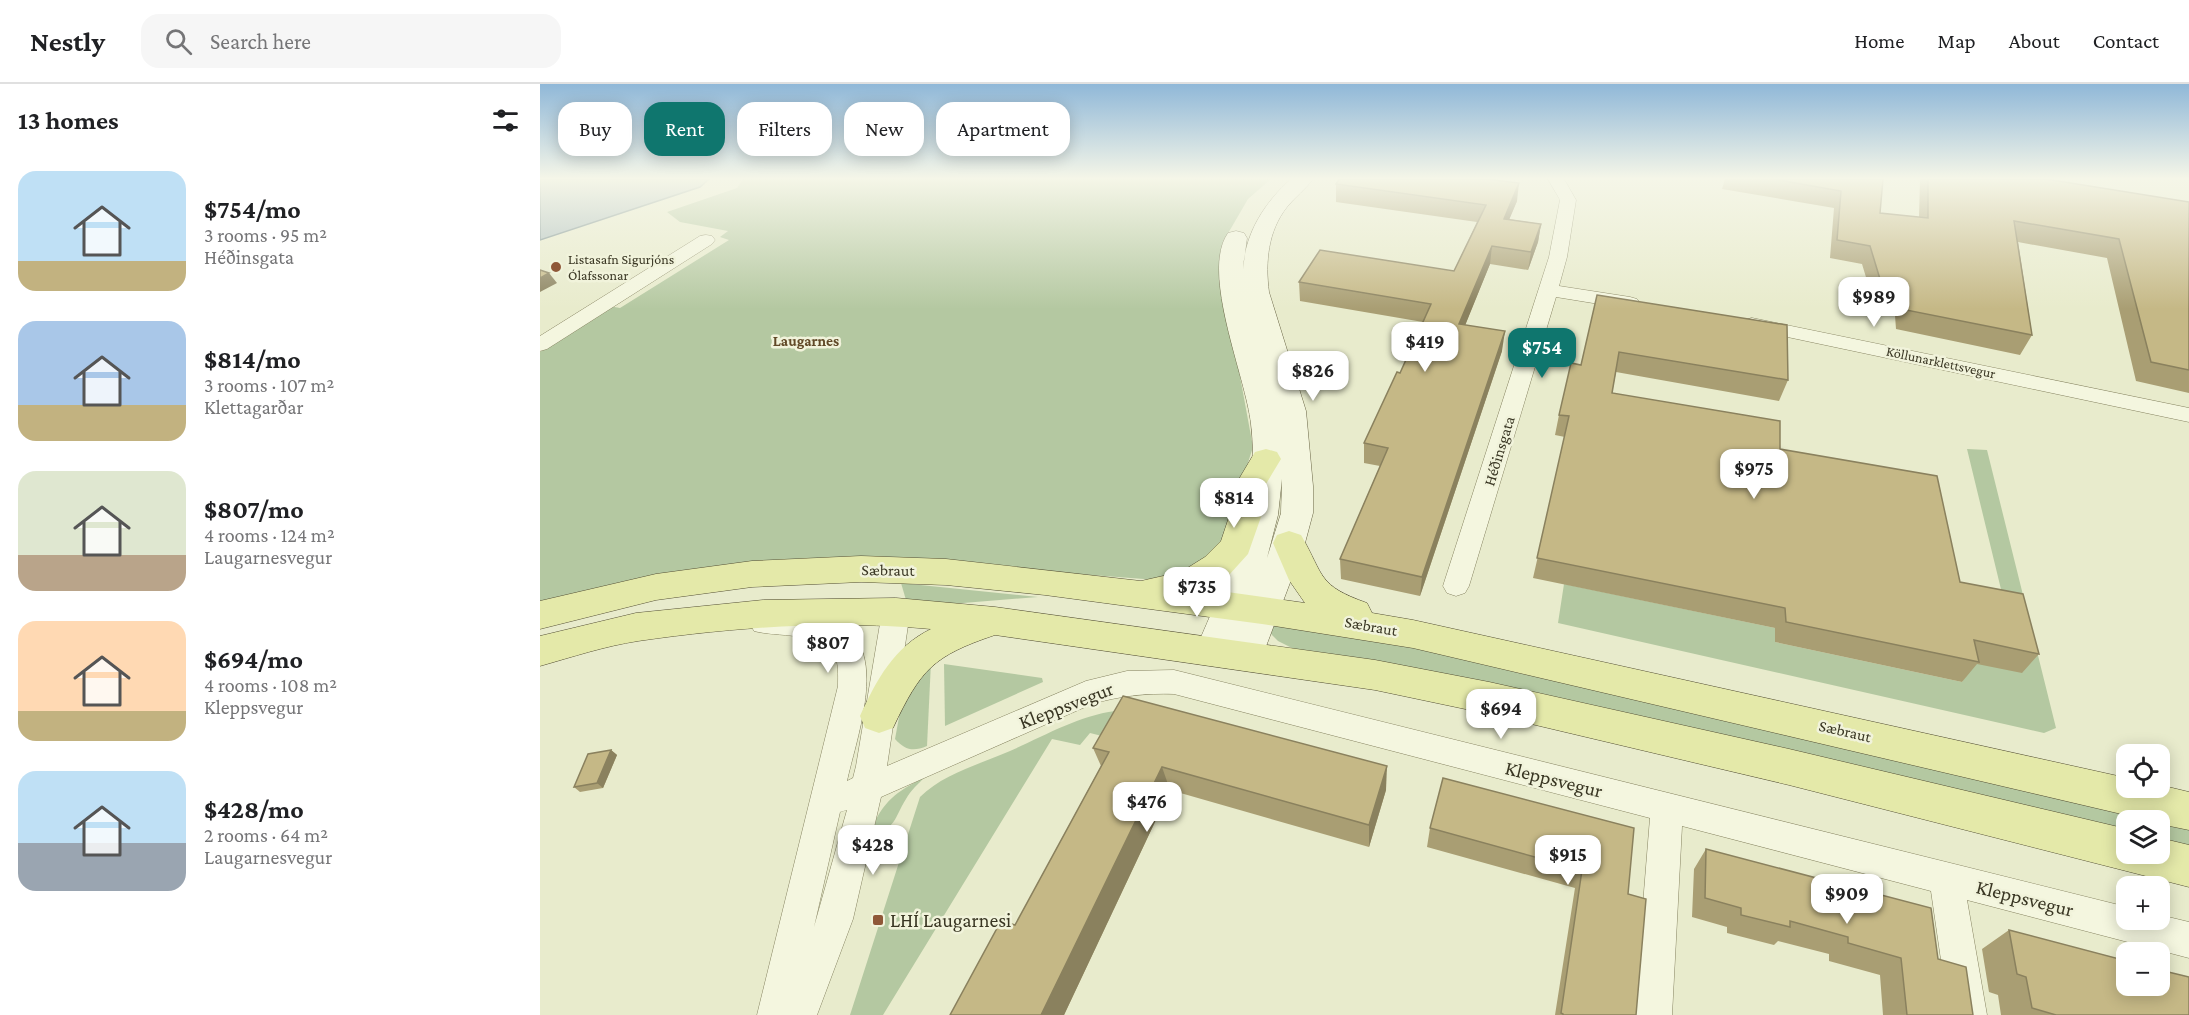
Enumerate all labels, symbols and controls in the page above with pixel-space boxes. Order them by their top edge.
search box [141,14,561,68]
icon: search [162,25,195,58]
text: Nestly [30,26,105,57]
text: Search here [210,29,311,54]
text: Home [1854,29,1904,53]
text: Map [1937,29,1976,53]
text: About [2009,29,2060,53]
text: Contact [2093,29,2159,53]
chip: Buy [558,102,632,156]
chip: Rent [644,102,725,156]
chip: Filters [737,102,832,156]
chip: New [844,102,924,156]
chip: Apartment [936,102,1070,156]
icon: filters [489,104,522,137]
text: 13 homes [18,106,119,135]
icon: home [66,195,138,267]
text: $754/mo [204,195,301,224]
text: 3 rooms · 95 m² [204,224,327,246]
text: Héðinsgata [204,246,294,268]
place label: Listasafn Sigurjóns Ólafssonar [568,251,674,283]
marker: Listasafn Sigurjóns Ólafssonar [549,260,563,274]
pin: $989 [1838,277,1910,328]
text: $989 [1852,285,1896,307]
pin: $419 [1389,322,1461,373]
pin: $754 [1506,328,1578,379]
text: $419 [1405,330,1445,352]
district label: Laugarnes [773,333,839,349]
text: $754 [1522,336,1562,358]
street label: Köllunarklettsvegur [1885,343,1997,381]
icon: home [66,345,138,417]
text: $814/mo [204,345,301,374]
pin: $826 [1277,351,1349,402]
text: $826 [1292,359,1334,381]
text: 3 rooms · 107 m² [204,374,334,396]
text: Klettagarðar [204,396,304,418]
street label: Héðinsgata [1480,413,1519,488]
pin: $975 [1718,449,1790,500]
text: $975 [1734,457,1774,479]
pin: $814 [1198,478,1270,529]
text: $814 [1214,486,1254,508]
icon: home [66,495,138,567]
text: $807/mo [204,495,304,524]
text: 4 rooms · 124 m² [204,524,335,546]
text: Laugarnesvegur [204,546,332,568]
street label: Sæbraut [861,561,915,579]
pin: $735 [1161,567,1233,618]
text: $735 [1177,575,1217,597]
street label: Sæbraut [1343,613,1399,639]
pin: $807 [792,623,864,674]
text: $807 [807,631,850,653]
icon: home [66,645,138,717]
text: $694/mo [204,645,303,674]
text: 4 rooms · 108 m² [204,674,337,696]
street label: Kleppsvegur [1016,677,1117,734]
pin: $694 [1465,689,1537,740]
text: Kleppsvegur [204,696,303,718]
text: $694 [1480,697,1522,719]
street label: Sæbraut [1817,717,1873,745]
map controls [2116,744,2170,996]
button: locate [2116,744,2170,798]
street label: Kleppsvegur [1503,756,1605,803]
pin: $476 [1111,782,1183,833]
text: $476 [1127,790,1167,812]
icon: home [66,795,138,867]
text: $428/mo [204,795,304,824]
button: layers [2116,810,2170,864]
text: 2 rooms · 64 m² [204,824,328,846]
pin: $428 [837,825,909,876]
text: $428 [852,833,894,855]
pin: $915 [1532,835,1604,886]
text: $915 [1549,843,1587,865]
text: Laugarnesvegur [204,846,332,868]
pin: $909 [1811,874,1883,925]
street label: Kleppsvegur [1974,875,2076,922]
button: + [2116,876,2170,930]
text: $909 [1825,882,1869,904]
place label: LHÍ Laugarnesi [890,909,1011,932]
marker: LHÍ Laugarnesi [871,913,885,927]
button: − [2116,942,2170,996]

